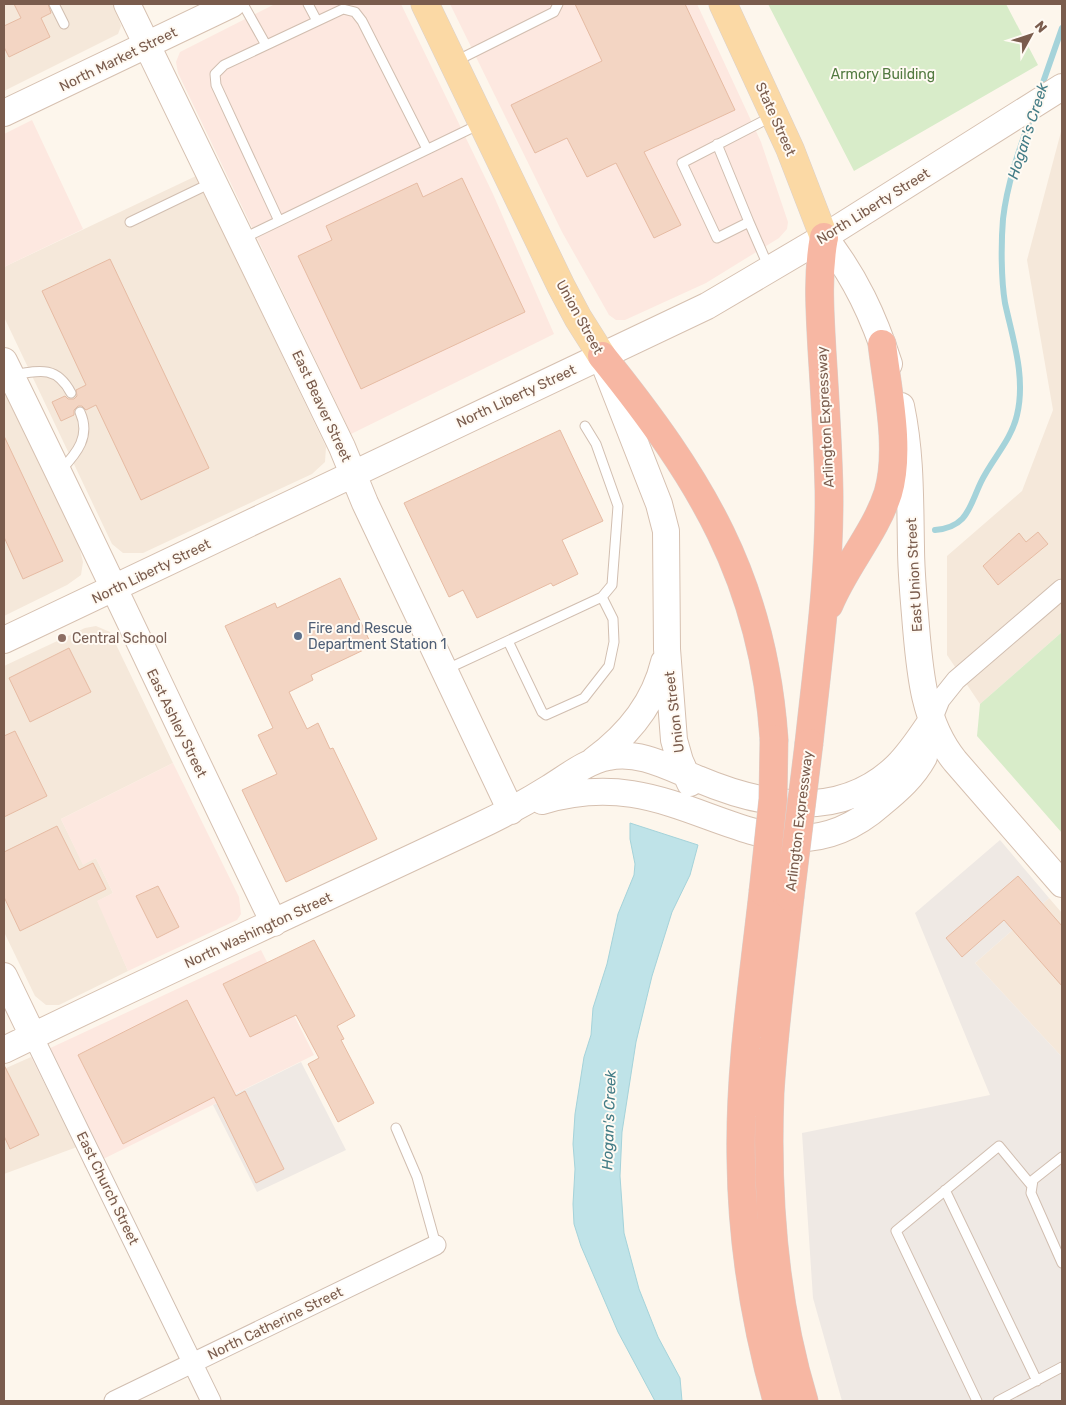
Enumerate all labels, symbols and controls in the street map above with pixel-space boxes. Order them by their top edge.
north arrow [1006,10,1056,60]
text: N [1031,18,1050,36]
street label: North Market Street [57,23,180,95]
park label: Armory Building [831,66,935,83]
street label: State Street [752,80,800,159]
water label: Hogan's Creek [1004,80,1052,181]
street label: North Liberty Street [814,164,933,248]
street label: Union Street [552,277,607,358]
street label: Arlington Expressway [813,346,838,488]
street label: East Beaver Street [288,348,355,465]
street label: North Liberty Street [454,361,579,432]
street label: East Union Street [903,517,926,633]
street label: North Liberty Street [89,535,214,608]
place label: Fire and Rescue Department Station 1 [308,620,447,653]
place label: Central School [72,630,167,647]
marker: Fire and Rescue Department Station 1 [292,630,304,642]
marker: Central School [56,632,68,644]
street label: East Ashley Street [143,666,211,781]
street label: Union Street [661,670,688,754]
street label: Arlington Expressway [782,750,817,892]
street label: North Washington Street [182,889,335,972]
water label: Hogan's Creek [598,1069,620,1170]
street label: East Church Street [73,1129,143,1248]
street label: North Catherine Street [205,1283,346,1364]

